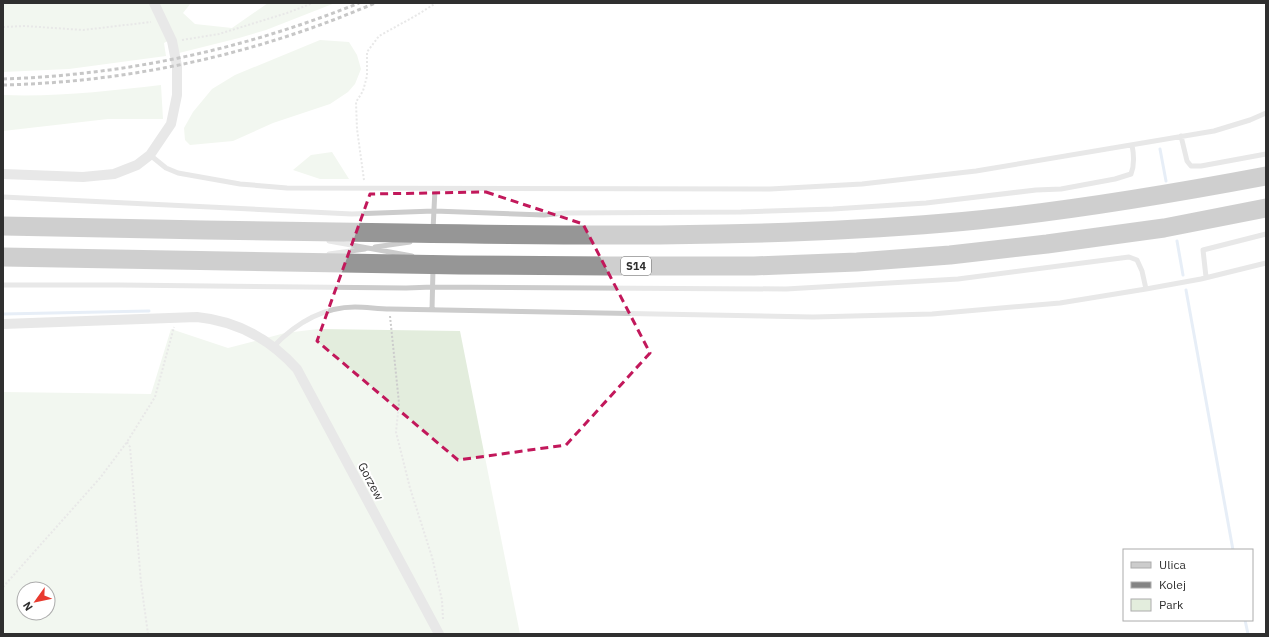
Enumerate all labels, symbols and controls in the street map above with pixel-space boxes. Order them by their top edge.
road number: S14 [621,257,651,275]
street label: Gorzew [355,460,387,502]
legend [1123,549,1253,621]
text: Ulica [1159,557,1186,572]
text: Kolej [1159,577,1186,592]
north arrow [16,581,56,621]
text: Park [1159,597,1184,612]
text: N [20,599,36,614]

